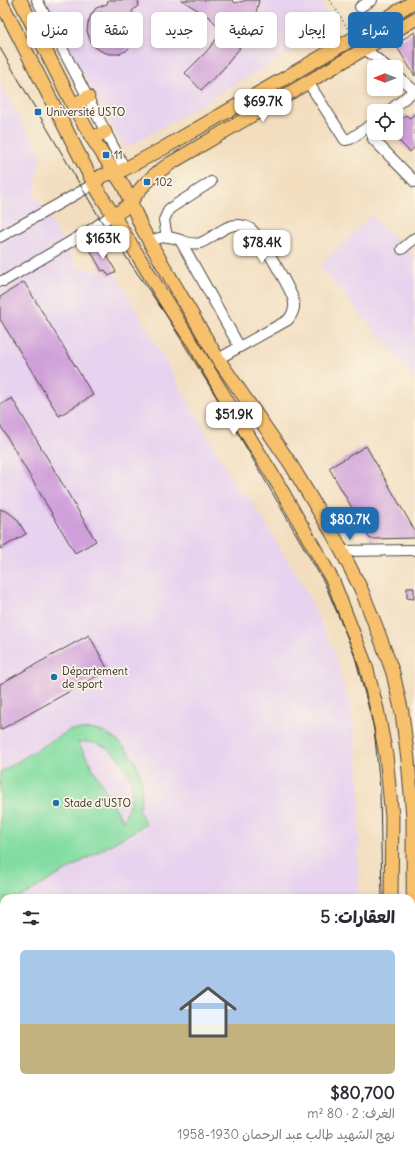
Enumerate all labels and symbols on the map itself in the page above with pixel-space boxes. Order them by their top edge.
north arrow [367,60,403,96]
pin: $69.7K [230,89,296,123]
place label: Université USTO [46,105,125,119]
marker: Université USTO [33,107,43,117]
place label: 11 [114,148,123,162]
marker: 11 [101,150,111,160]
place label: 102 [155,175,173,189]
marker: 102 [142,177,152,187]
pin: $163K [75,226,131,260]
pin: $78.4K [229,230,295,264]
pin: $51.9K [201,402,267,436]
pin: $80.7K [317,507,383,541]
place label: Département de sport [62,664,128,691]
marker: Département de sport [49,672,59,682]
place label: Stade d'USTO [64,796,131,810]
marker: Stade d'USTO [51,798,61,808]

